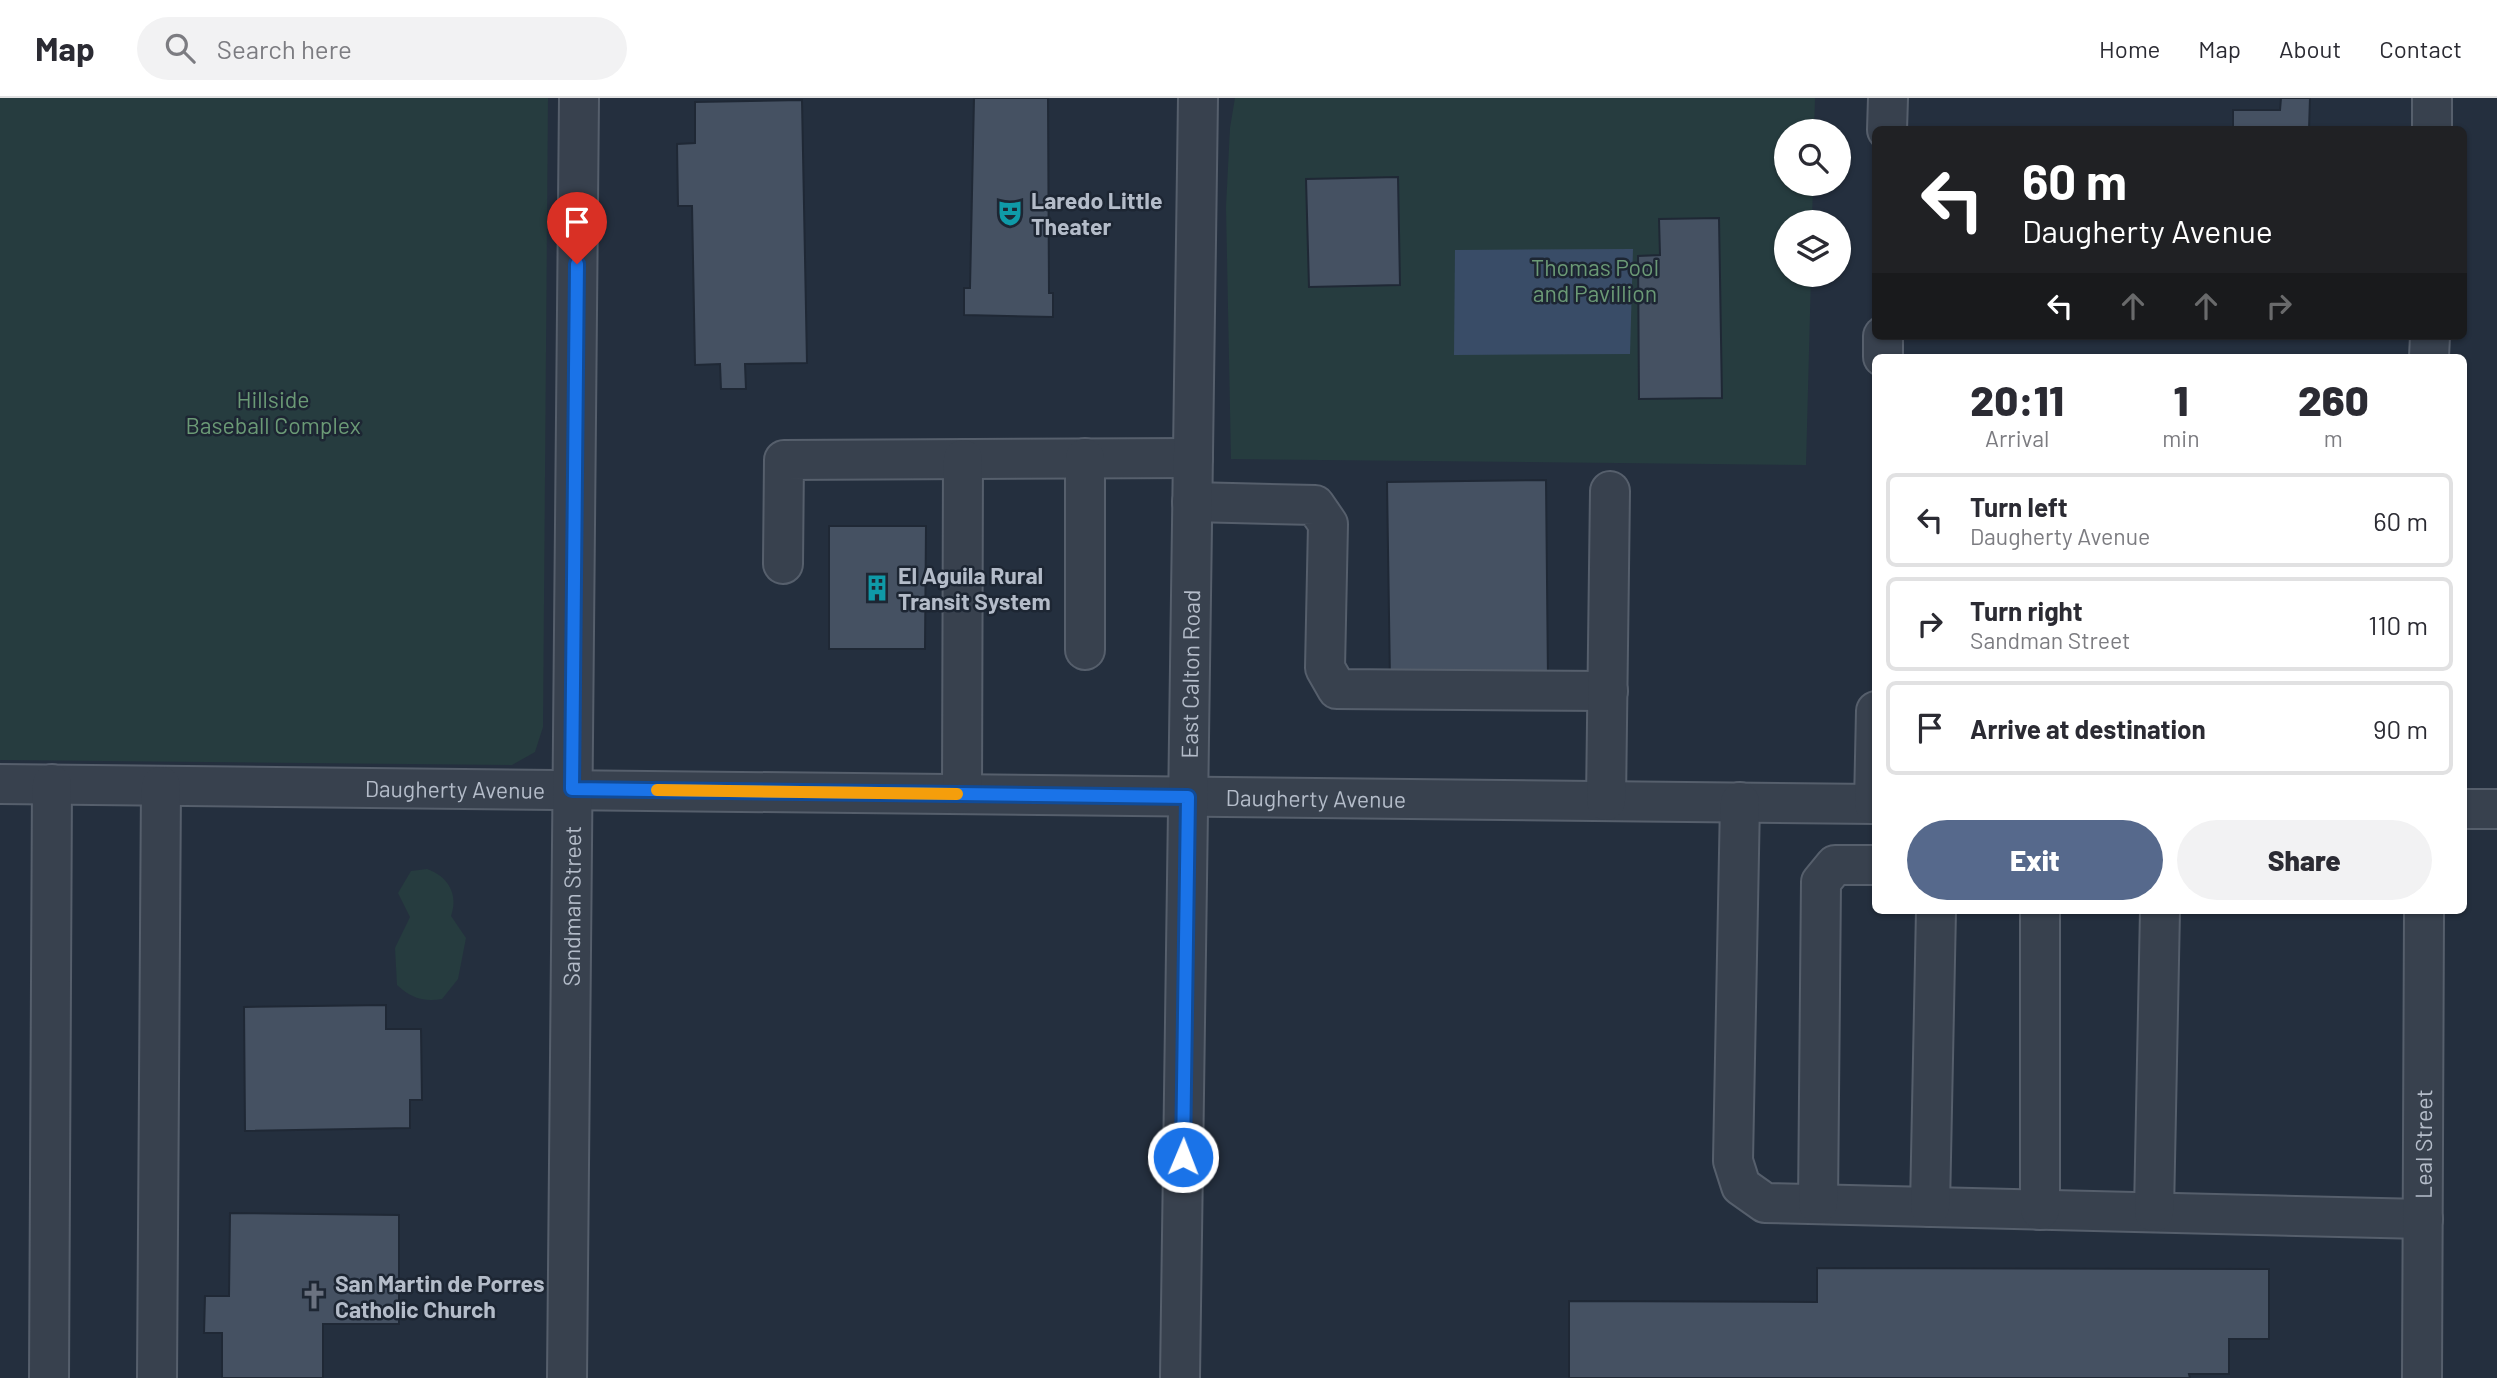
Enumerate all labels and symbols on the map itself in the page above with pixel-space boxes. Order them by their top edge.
place label: Laredo Little Theater [1031,186,1162,240]
pin [547,192,607,264]
theatre icon: Laredo Little Theater [995,198,1025,228]
park label: Thomas Pool and Pavillion [1531,253,1659,307]
park label: Hillside Baseball Complex [185,385,361,439]
place label: El Aguila Rural Transit System [898,561,1051,615]
building icon: El Aguila Rural Transit System [862,573,892,603]
street label: East Calton Road [1175,589,1205,759]
street label: Daugherty Avenue [365,774,545,804]
street label: Daugherty Avenue [1226,783,1406,813]
street label: Sandman Street [557,826,586,986]
street label: Leal Street [2409,1089,2437,1199]
position arrow [1146,1120,1220,1194]
place label: San Martin de Porres Catholic Church [335,1269,545,1323]
church icon: San Martin de Porres Catholic Church [299,1281,329,1311]

